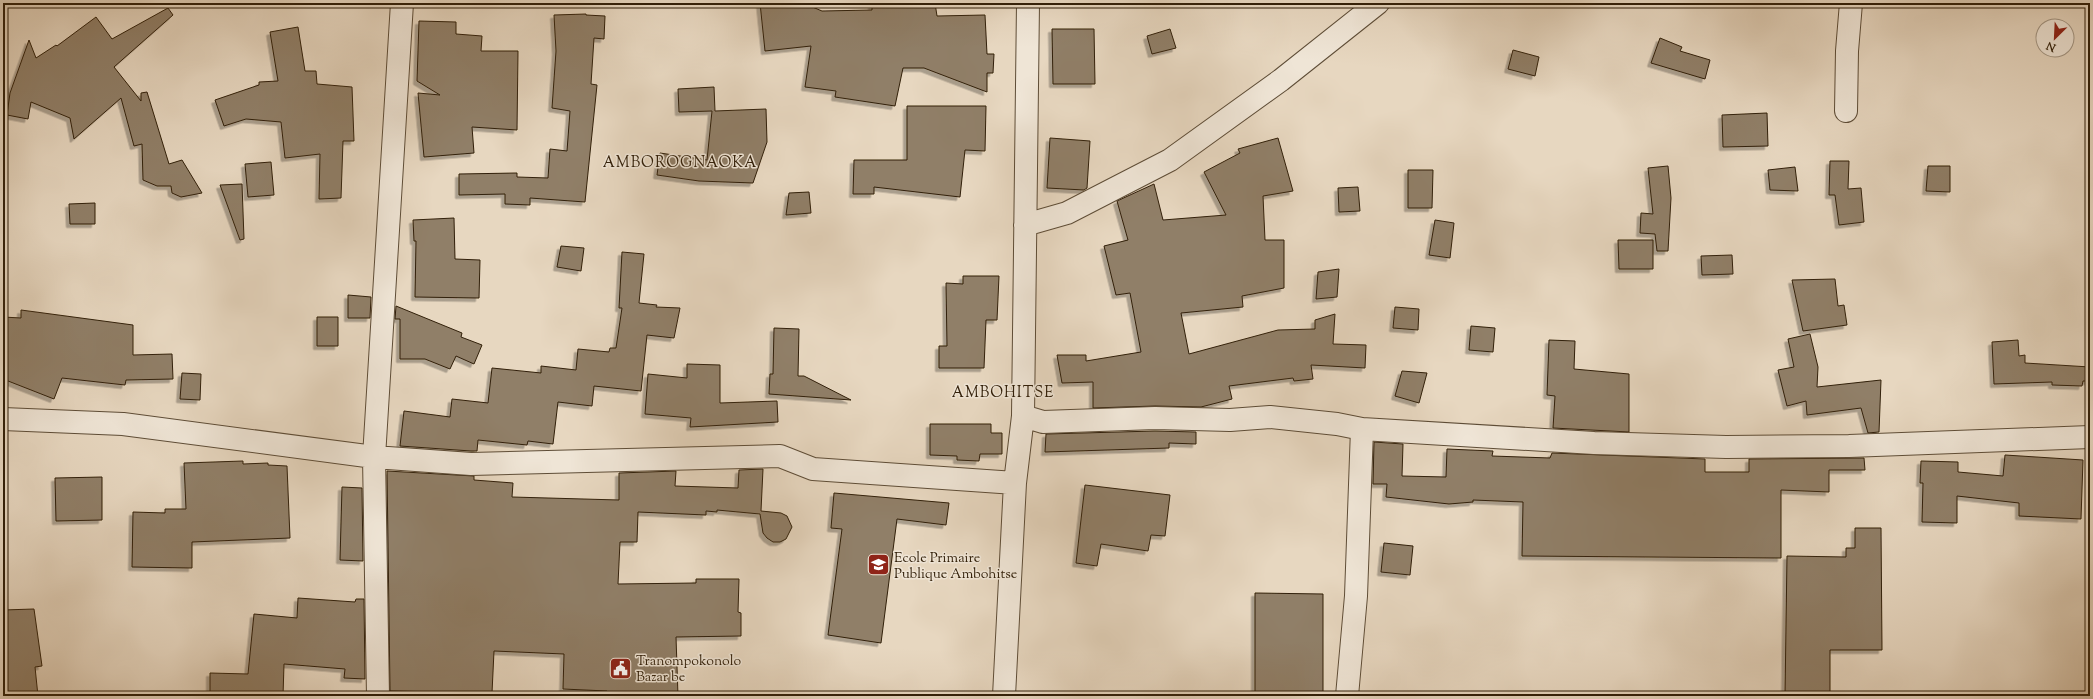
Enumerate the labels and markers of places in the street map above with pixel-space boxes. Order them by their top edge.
place label: Ecole Primaire Publique Ambohitse [894,549,1017,585]
school or university icon: Ecole Primaire Publique Ambohitse [866,552,892,578]
place label: Tranompokonolo Bazar be [636,652,741,688]
public building icon: Tranompokonolo Bazar be [608,655,634,681]

